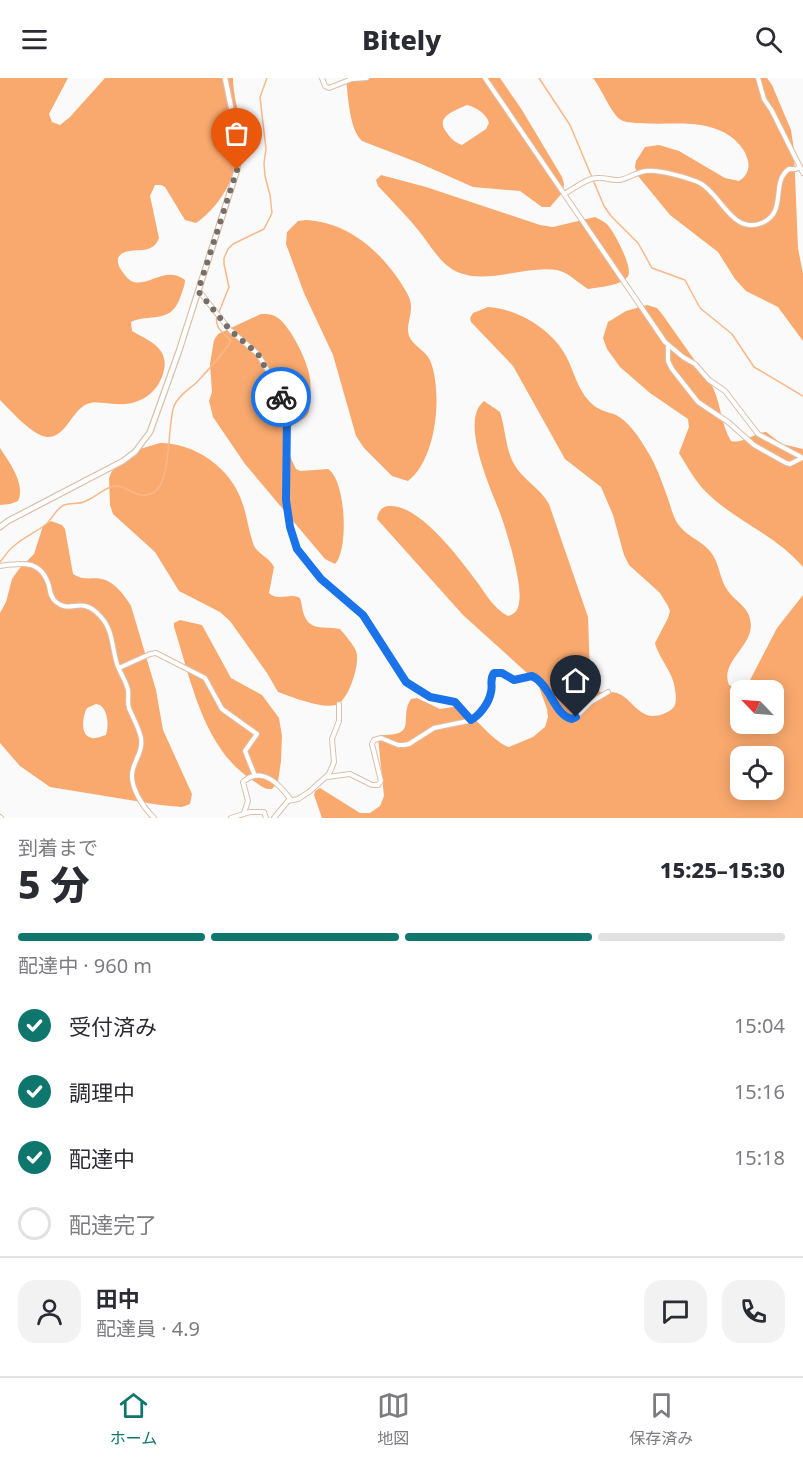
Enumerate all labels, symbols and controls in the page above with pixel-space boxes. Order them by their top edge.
text: Bitely [362,21,441,58]
icon: menu [18,23,51,56]
icon: search [752,23,785,56]
pin [211,108,262,170]
icon: bag [220,117,253,150]
courier [251,367,311,427]
icon: bike [265,381,298,414]
pin [550,655,601,717]
icon: home [559,664,592,697]
north arrow [730,680,784,734]
map controls [730,680,784,800]
button: locate [730,746,784,800]
text: 到着まで [18,834,98,861]
text: 15:25–15:30 [660,854,785,884]
text: 5 分 [18,857,90,910]
text: 配達中 · 960 m [18,952,152,979]
icon: check [18,1009,51,1042]
text: 受付済み [69,1011,157,1041]
text: 15:04 [734,1012,785,1039]
icon: check [18,1075,51,1108]
text: 調理中 [69,1077,135,1107]
text: 15:16 [734,1078,785,1105]
icon: check [18,1141,51,1174]
text: 配達中 [69,1143,135,1173]
text: 15:18 [734,1144,785,1171]
text: 配達完了 [69,1209,157,1239]
button: person [18,1280,81,1343]
button: chat [644,1280,707,1343]
button: phone [722,1280,785,1343]
text: 田中 [96,1283,140,1313]
text: 配達員 · 4.9 [96,1315,200,1342]
tab: ホーム [110,1389,157,1449]
tab: 地図 [377,1389,410,1449]
tab: 保存済み [629,1389,693,1449]

